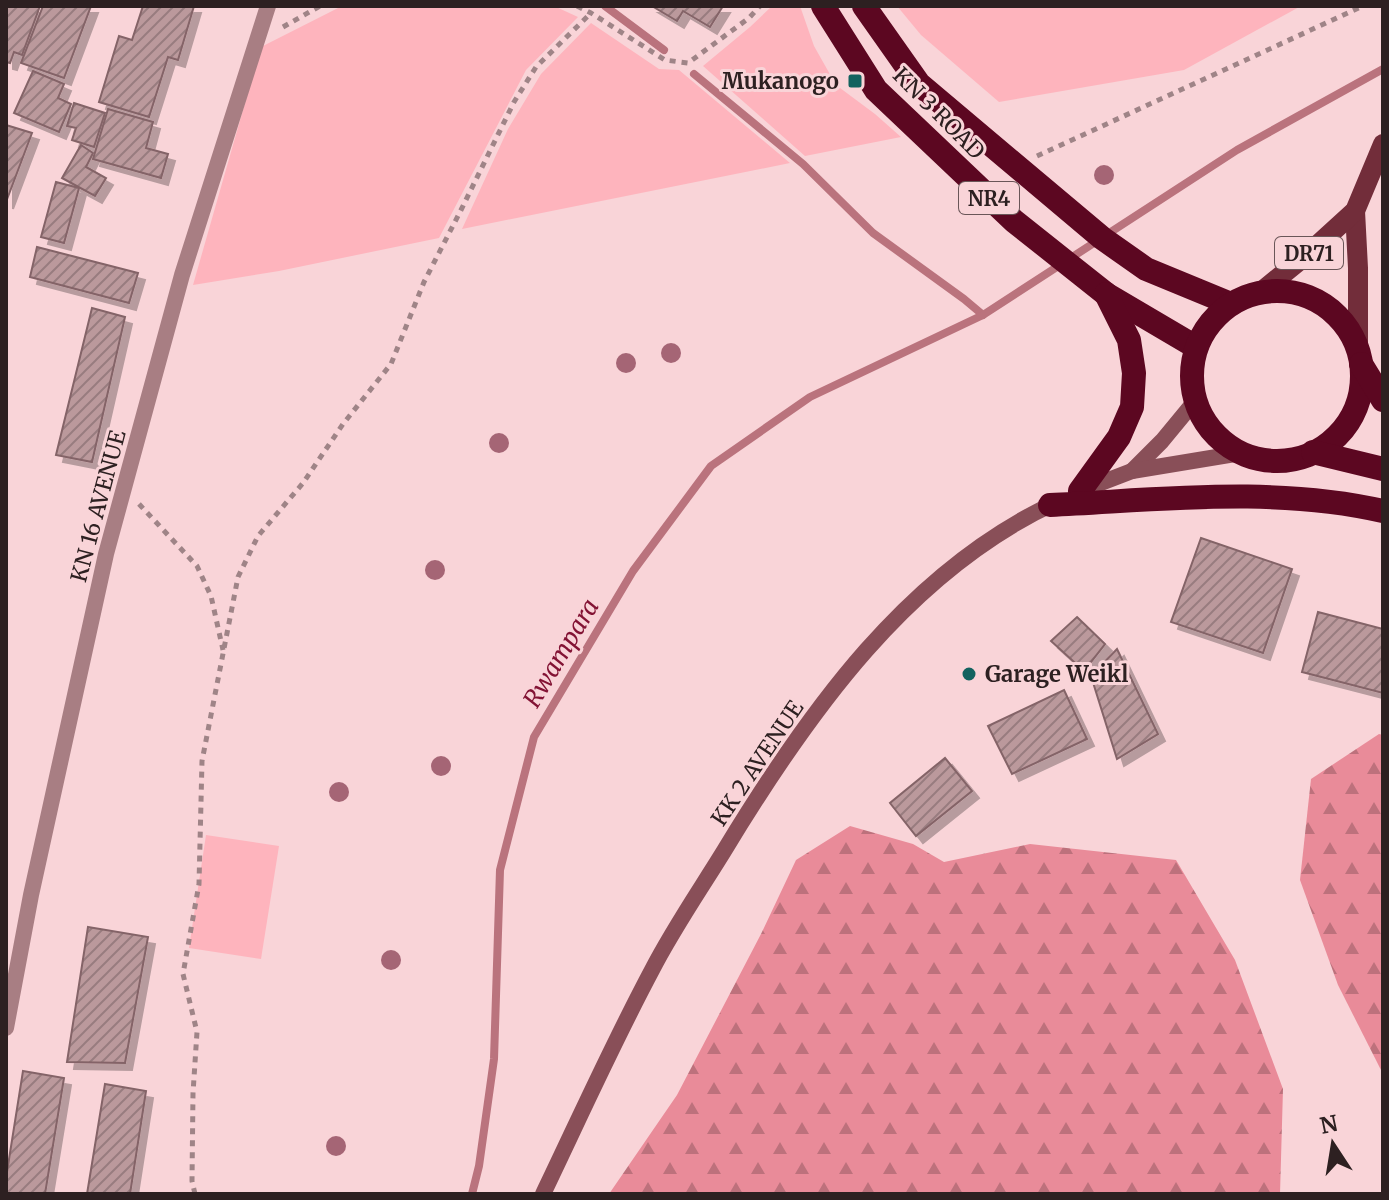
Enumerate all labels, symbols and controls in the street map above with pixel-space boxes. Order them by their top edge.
street label: KN 3 ROAD [887,61,991,165]
place label: Mukanogo [722,67,839,95]
marker: Mukanogo [846,72,864,90]
road number: NR4 [959,182,1019,214]
road number: DR71 [1275,237,1343,269]
street label: KN 16 AVENUE [64,427,132,585]
water label: Rwampara [516,593,606,713]
place label: Garage Weikl [985,660,1128,688]
marker: Garage Weikl [960,665,978,683]
street label: KK 2 AVENUE [705,695,809,831]
north arrow [1293,1104,1373,1184]
text: N [1317,1109,1341,1140]

